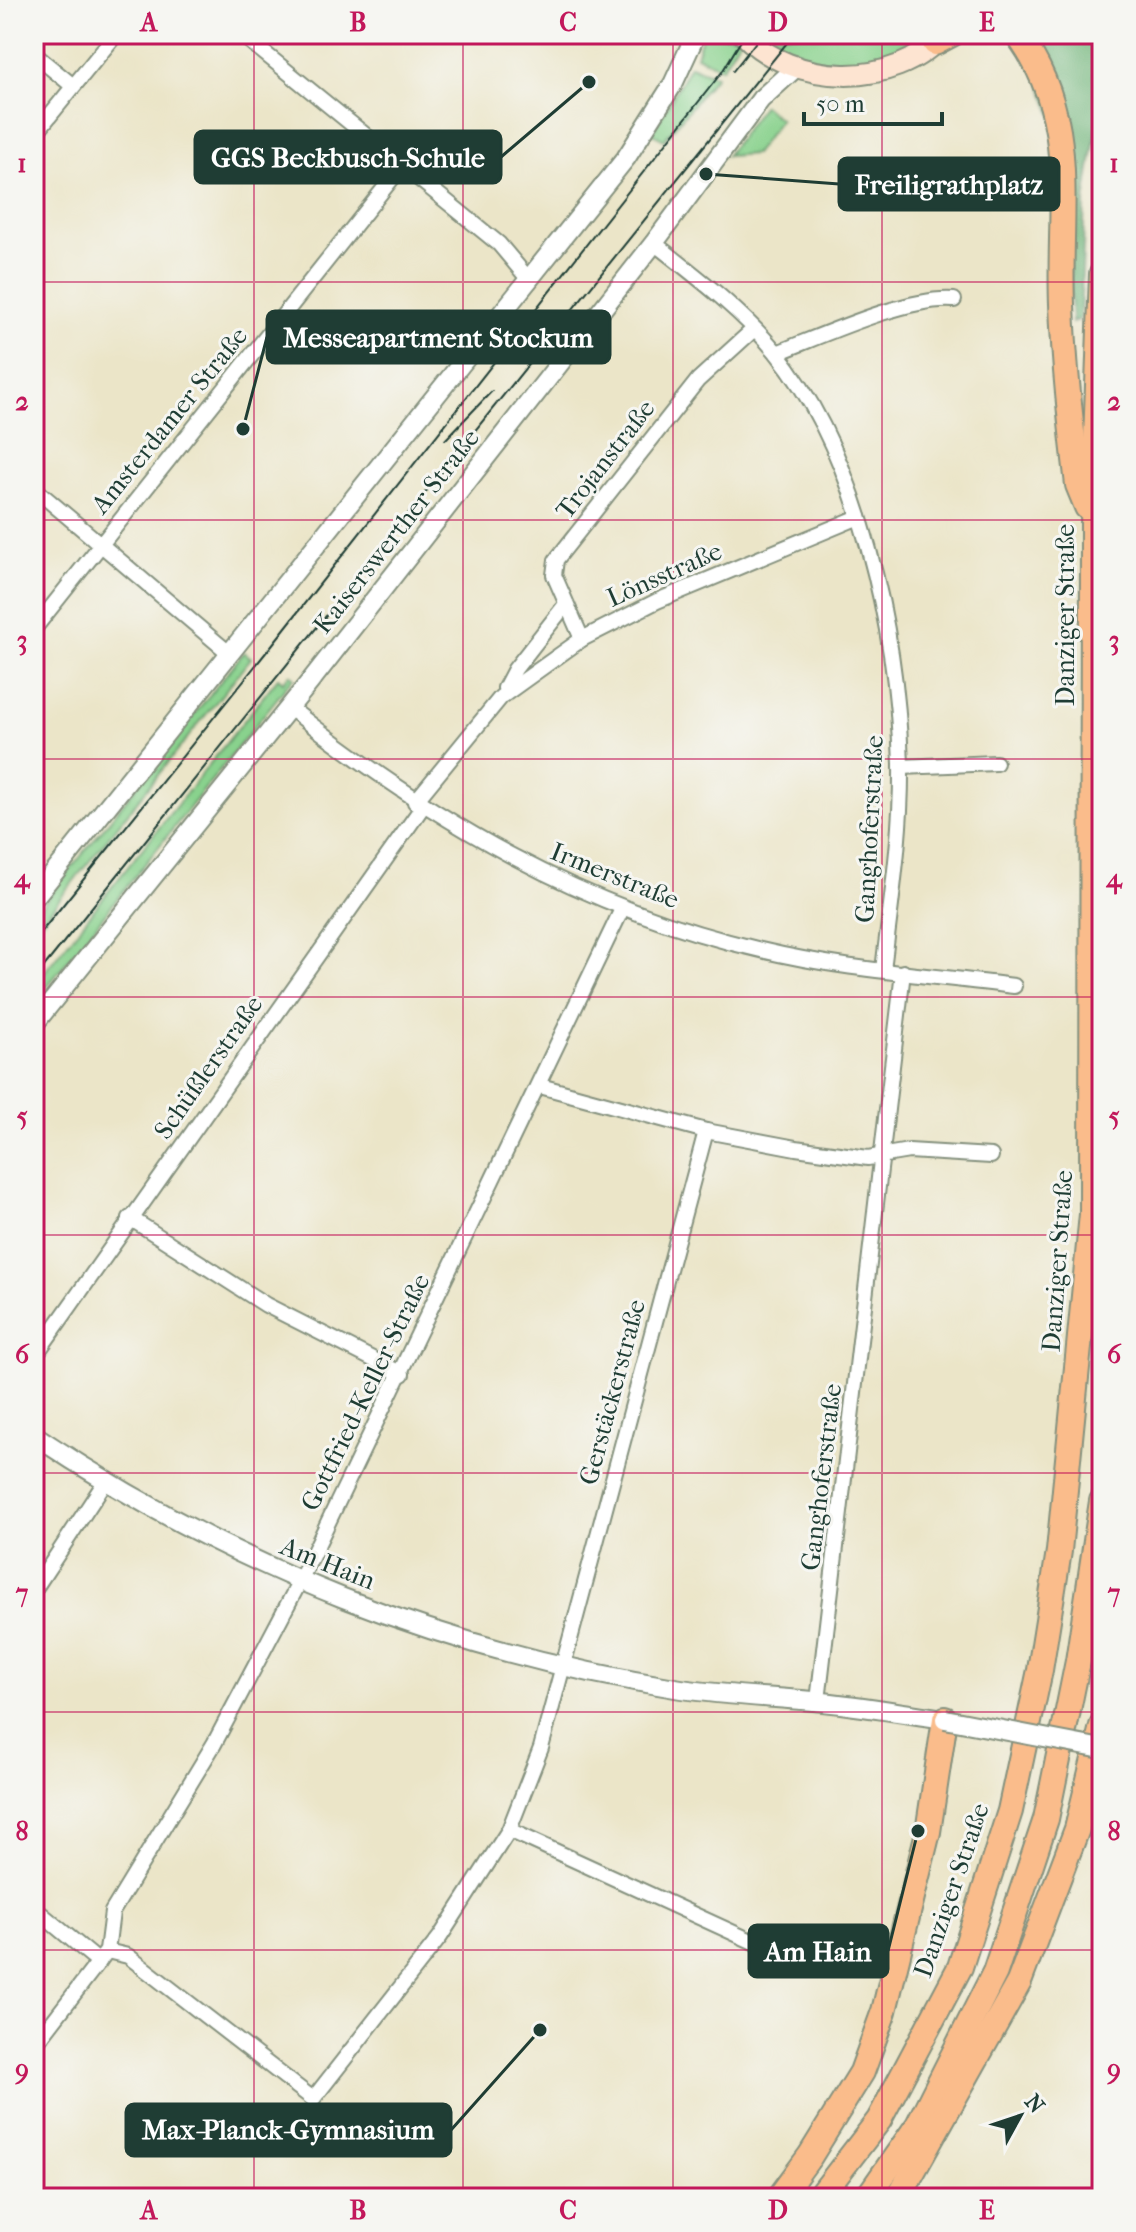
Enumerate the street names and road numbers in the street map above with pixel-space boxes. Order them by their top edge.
street label: Amsterdamer Straße [84,321,254,521]
street label: Trojanstraße [549,393,662,525]
street label: Kaiserswerther Straße [307,423,486,640]
street label: Danziger Straße [1050,524,1081,706]
street label: Lönsstraße [602,535,727,614]
street label: Ganghoferstraße [849,734,890,924]
street label: Irmerstraße [546,836,684,915]
street label: Schüßlerstraße [148,990,269,1145]
street label: Danziger Straße [1036,1169,1079,1353]
street label: Gottfried-Keller-Straße [295,1269,436,1516]
street label: Gerstäckerstraße [573,1296,652,1488]
street label: Ganghoferstraße [795,1382,848,1572]
street label: Am Hain [275,1530,380,1596]
street label: Danziger Straße [907,1799,996,1981]

